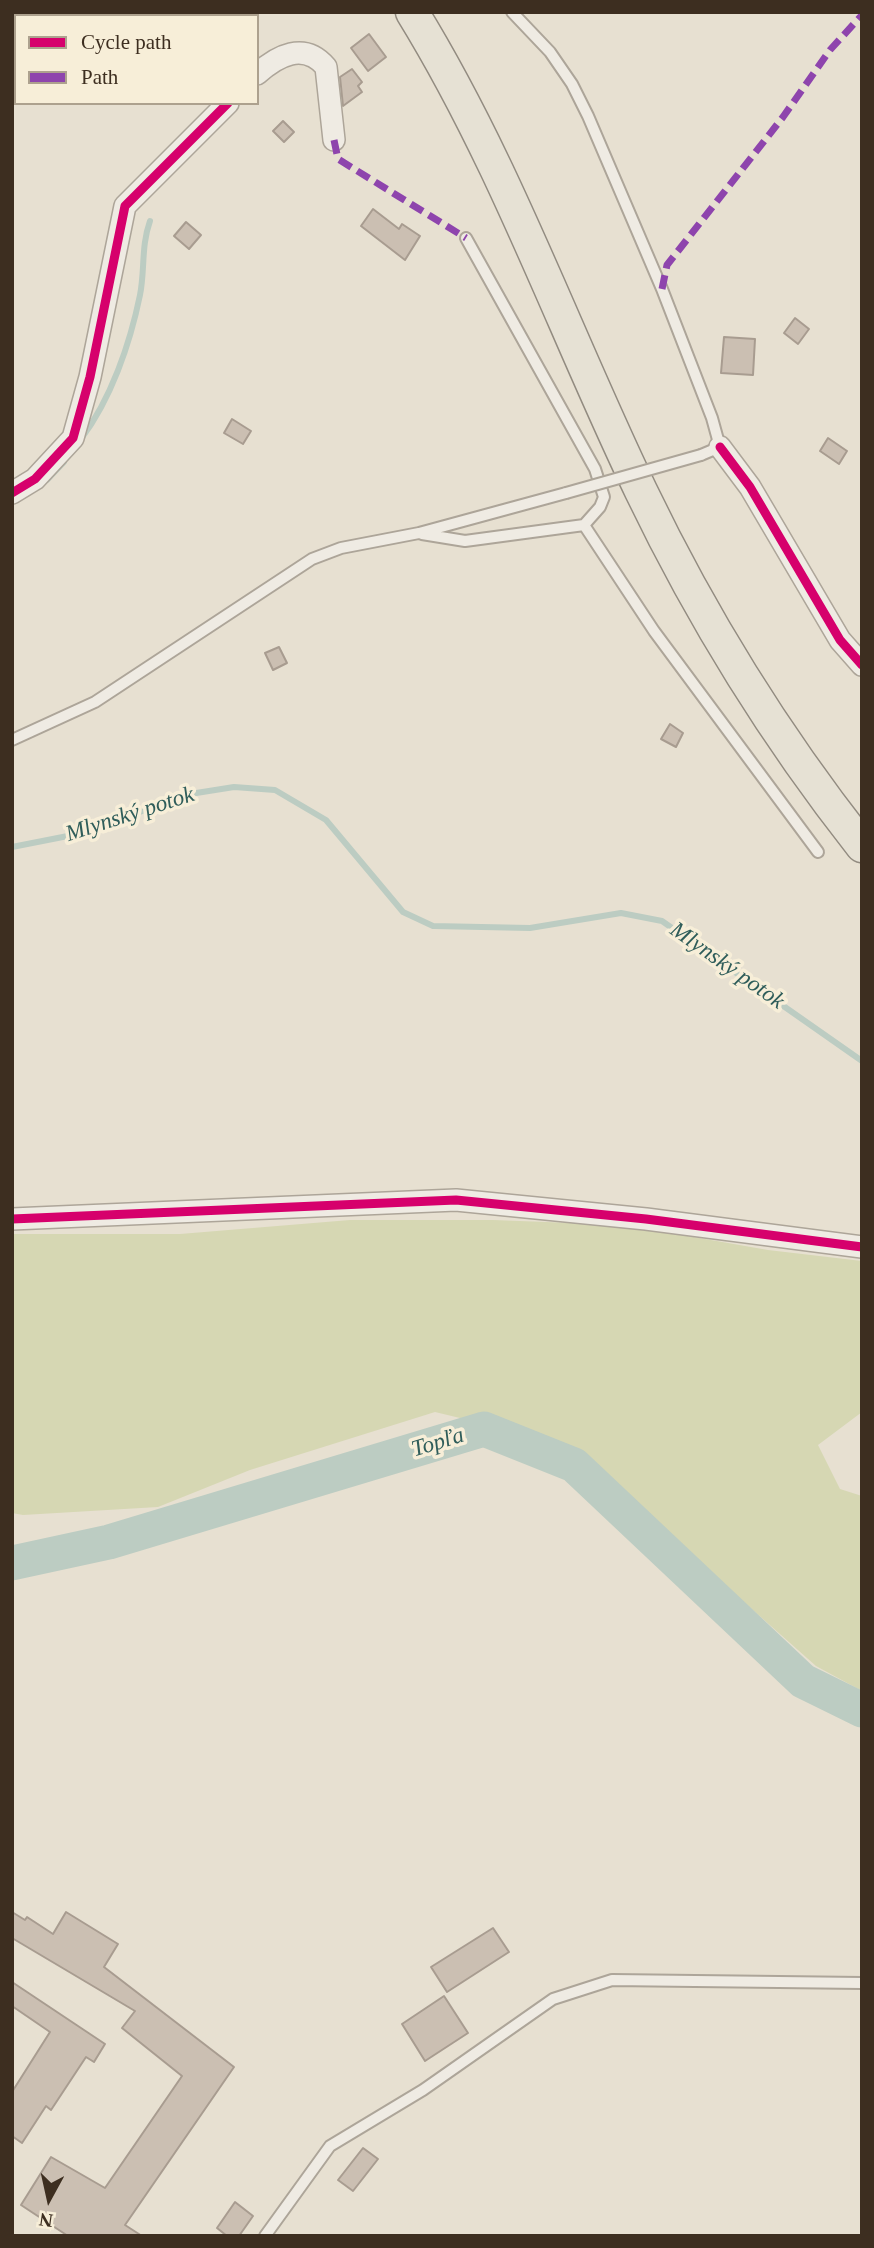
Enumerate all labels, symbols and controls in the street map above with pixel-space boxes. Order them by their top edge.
legend [14,14,259,105]
text: Cycle path [81,30,171,54]
text: Path [81,65,118,89]
water label: Mlynský potok [62,781,198,849]
water label: Mlynský potok [664,916,790,1016]
water label: Topľa [408,1422,468,1464]
north arrow [14,2164,84,2234]
text: N [38,2209,54,2232]

